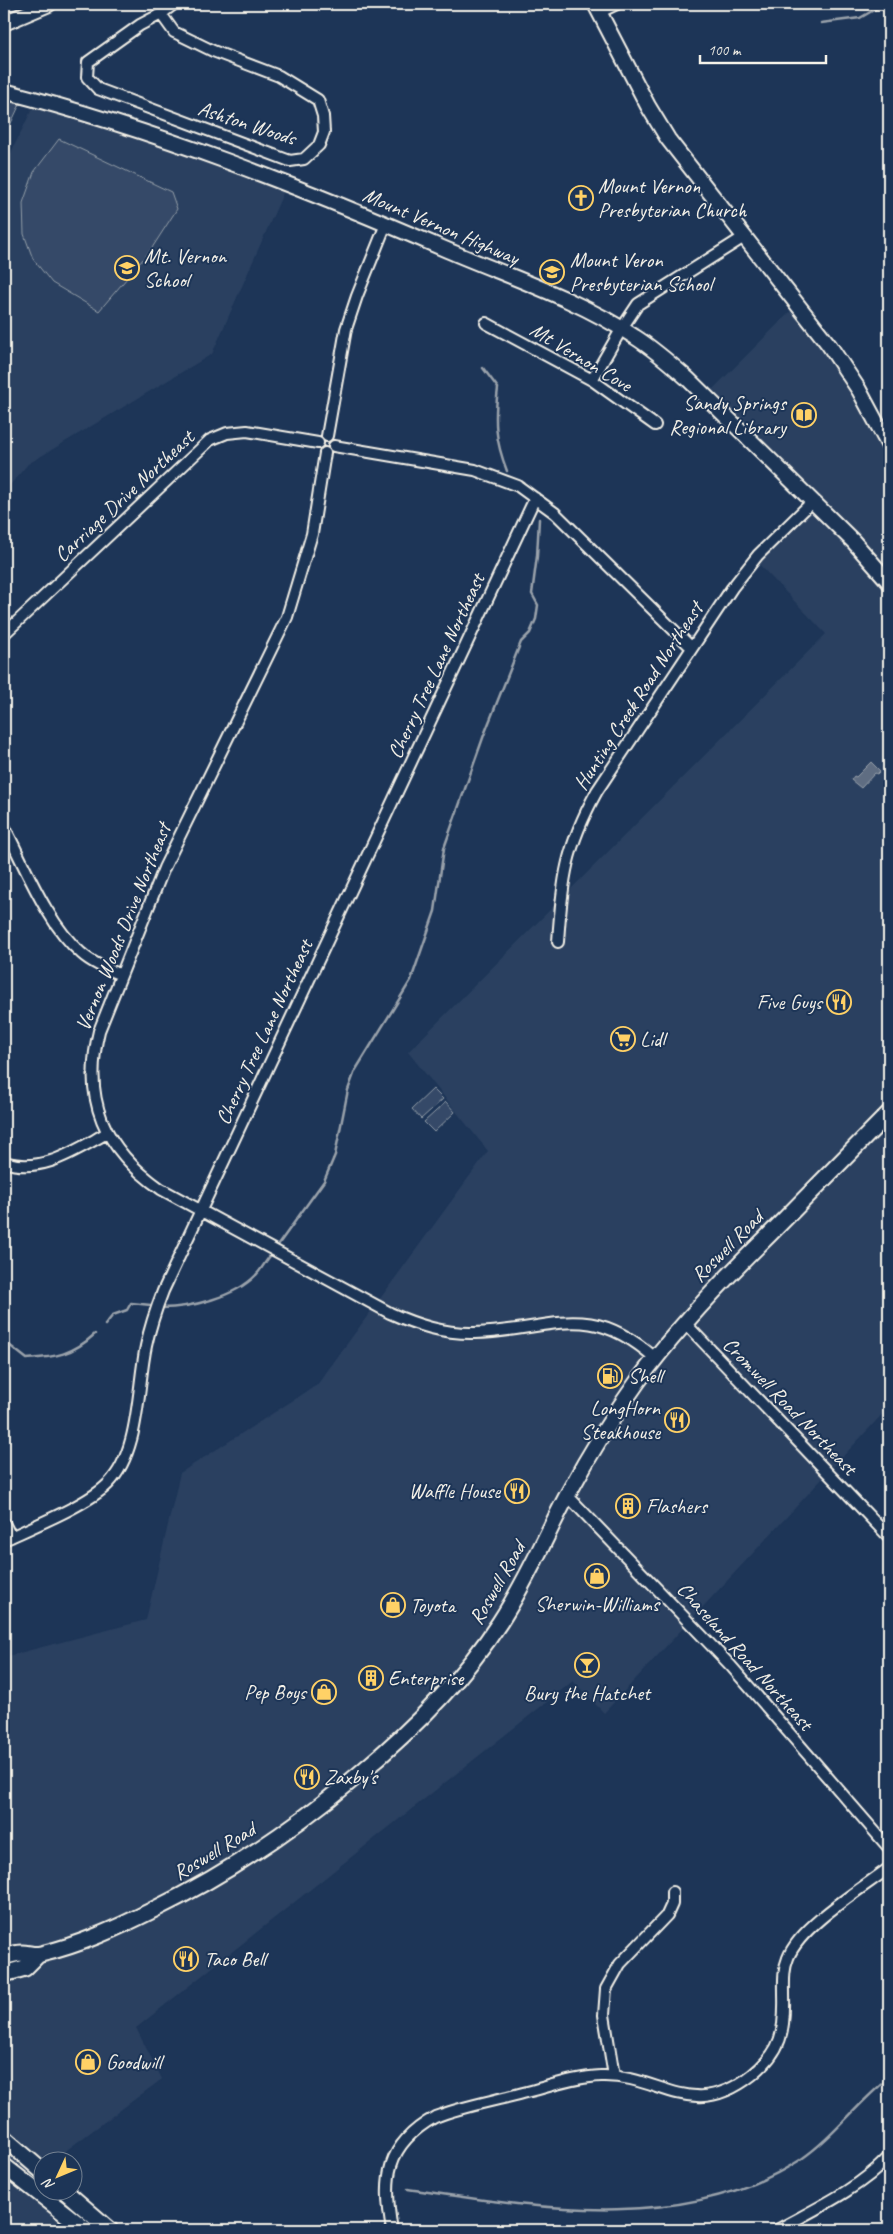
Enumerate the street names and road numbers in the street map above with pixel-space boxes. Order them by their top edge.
street label: Ashton Woods [195,95,301,152]
street label: Mount Vernon Highway [359,181,525,271]
street label: Mt Vernon Cove [525,316,638,399]
street label: Carriage Drive Northeast [49,423,201,567]
street label: Cherry Tree Lane Northeast [382,568,491,763]
street label: Hunting Creek Road Northeast [568,595,710,795]
street label: Vernon Woods Drive Northeast [69,817,178,1035]
street label: Cherry Tree Lane Northeast [210,934,319,1129]
street label: Roswell Road [685,1202,771,1288]
street label: Cromwell Road Northeast [717,1331,864,1482]
street label: Roswell Road [463,1534,533,1629]
street label: Chaseland Road Northeast [672,1576,820,1737]
street label: Roswell Road [168,1814,263,1886]

